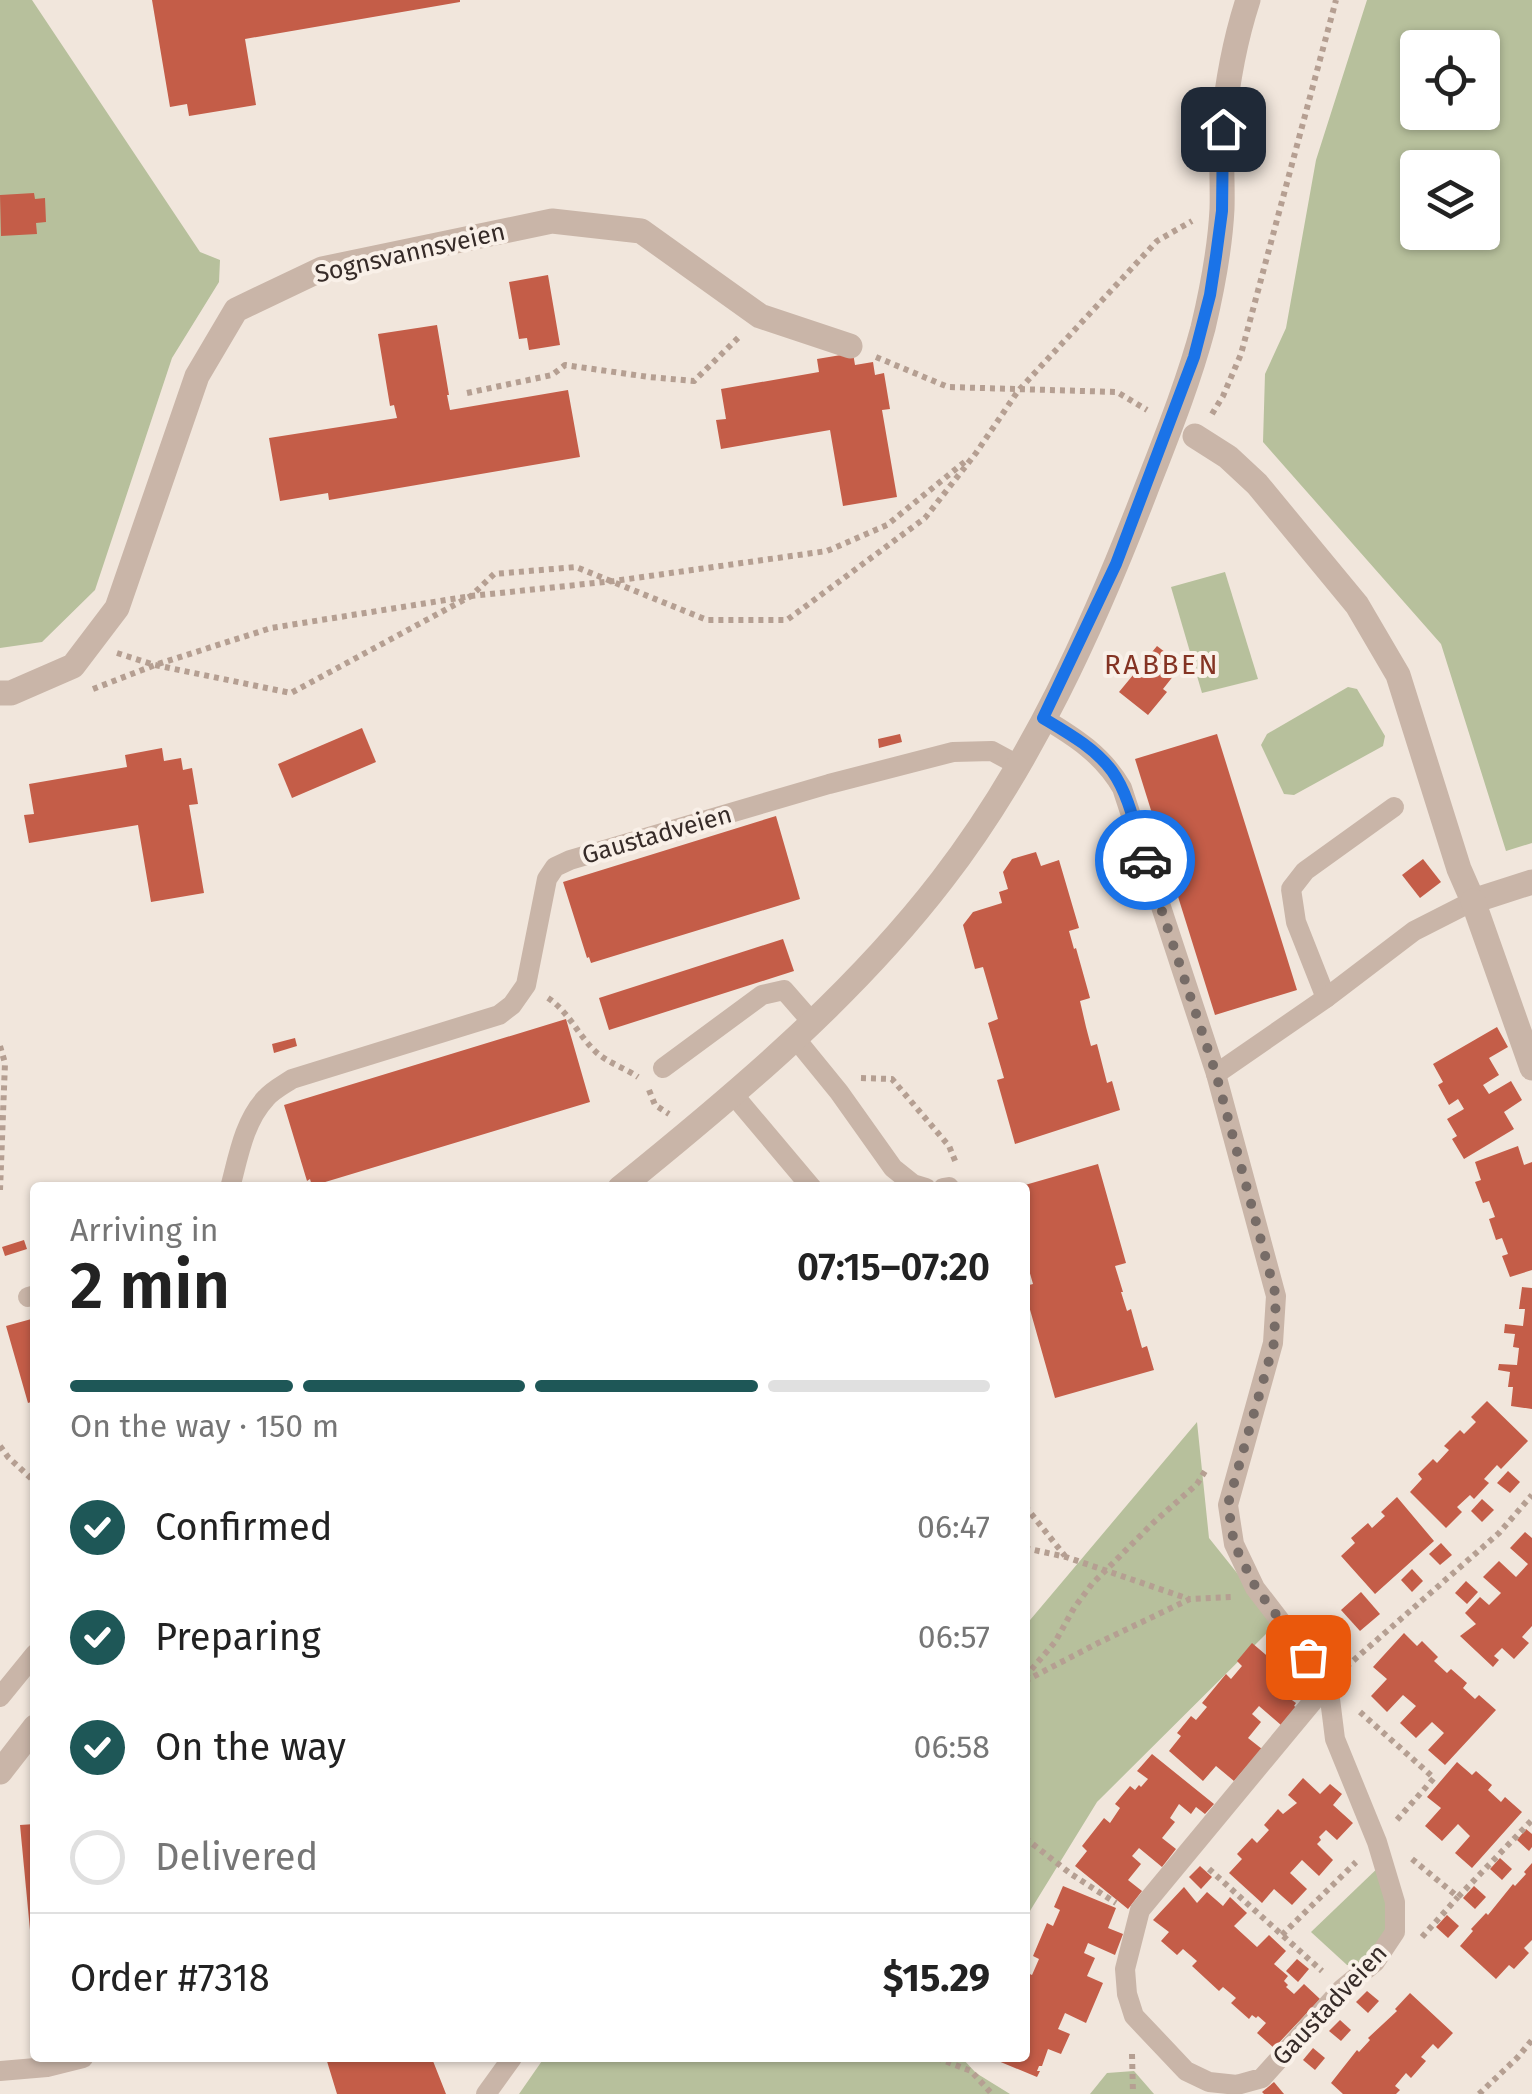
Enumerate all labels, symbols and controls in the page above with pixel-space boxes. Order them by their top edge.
map controls [1400,30,1500,250]
button: locate [1400,30,1500,130]
pin [1181,87,1266,172]
icon: home [1196,102,1251,157]
button: layers [1400,150,1500,250]
street label: Sognsvannsveien [312,217,508,289]
district label: RABBEN [1104,648,1220,681]
street label: Gaustadveien [579,799,735,871]
courier [1095,810,1195,910]
icon: car [1118,833,1173,888]
text: Arriving in [70,1211,218,1249]
text: 07:15–07:20 [797,1244,990,1290]
text: 2 min [70,1247,230,1325]
text: On the way · 150 m [70,1407,339,1445]
icon: check [70,1500,125,1555]
text: Confirmed [155,1504,333,1550]
text: 06:47 [917,1508,990,1546]
icon: check [70,1610,125,1665]
text: Preparing [155,1614,321,1660]
pin [1266,1615,1351,1700]
text: 06:57 [918,1618,990,1656]
icon: bag [1281,1630,1336,1685]
icon: check [70,1720,125,1775]
text: On the way [155,1724,346,1770]
text: 06:58 [914,1728,990,1766]
text: Delivered [155,1834,318,1880]
street label: Gaustadveien [1266,1938,1394,2072]
text: Order #7318 [70,1955,270,2001]
text: $15.29 [883,1955,990,2001]

